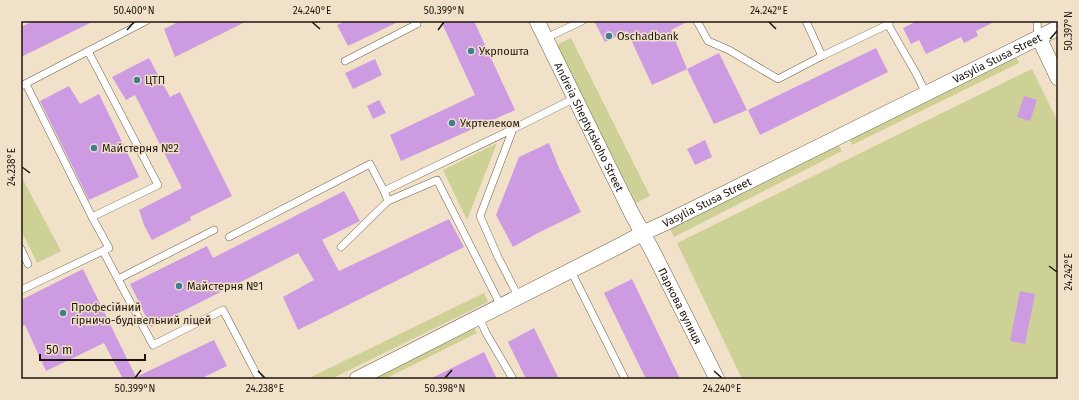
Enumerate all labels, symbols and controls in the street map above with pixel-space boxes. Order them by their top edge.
text: 50.400°N [113,5,155,17]
text: 24.240°E [293,5,331,17]
text: 50.399°N [424,5,464,17]
text: 24.242°E [750,5,788,17]
text: 50.397°N [1063,11,1075,51]
place label: Oschadbank [617,30,679,43]
marker: Oschadbank [604,31,614,41]
street label: Vasylia Stusa Street [951,31,1044,86]
place label: Укрпошта [479,45,529,58]
marker: Укрпошта [466,46,476,56]
street label: Andreia Sheptytskoho Street [552,60,626,194]
place label: ЦТП [145,74,165,87]
marker: ЦТП [132,75,142,85]
place label: Укртелеком [460,117,520,130]
marker: Укртелеком [447,118,457,128]
place label: Майстерня №2 [102,142,179,155]
marker: Майстерня №2 [89,143,99,153]
text: 24.238°E [6,148,18,186]
street label: Vasylia Stusa Street [660,175,753,230]
text: 24.242°E [1063,253,1075,291]
street label: Паркова вулиця [656,266,705,346]
place label: Майстерня №1 [187,280,263,293]
marker: Майстерня №1 [174,281,184,291]
place label: Професійний гірничо-будівельний ліцей [71,301,211,327]
marker: Професійний гірничо-будівельний ліцей [58,308,68,318]
scale bar [40,336,145,362]
text: 50 m [46,343,72,357]
text: 50.399°N [115,383,155,395]
text: 24.238°E [246,383,284,395]
text: 50.398°N [425,383,465,395]
text: 24.240°E [703,383,741,395]

